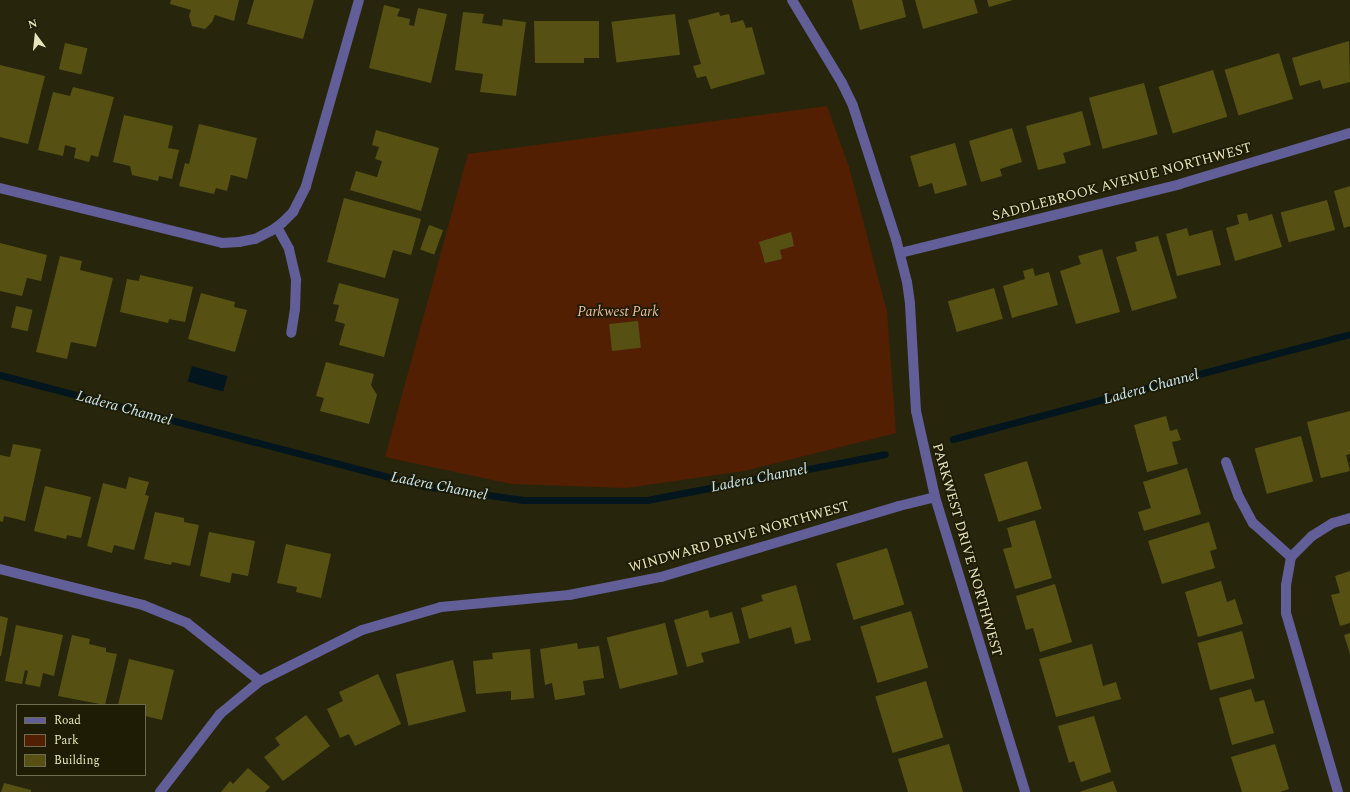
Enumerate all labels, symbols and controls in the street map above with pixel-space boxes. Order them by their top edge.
text: N [26,15,39,33]
north arrow [16,16,56,56]
street label: SADDLEBROOK AVENUE NORTHWEST [990,139,1254,225]
park label: Parkwest Park [577,304,659,320]
water label: Ladera Channel [1101,366,1201,408]
water label: Ladera Channel [74,387,174,429]
street label: PARKWEST DRIVE NORTHWEST [928,441,1006,659]
water label: Ladera Channel [709,460,809,496]
water label: Ladera Channel [389,468,489,504]
street label: WINDWARD DRIVE NORTHWEST [627,497,851,577]
legend [16,704,146,776]
text: Road [54,711,81,730]
text: Park [54,731,79,750]
text: Building [54,751,100,770]

